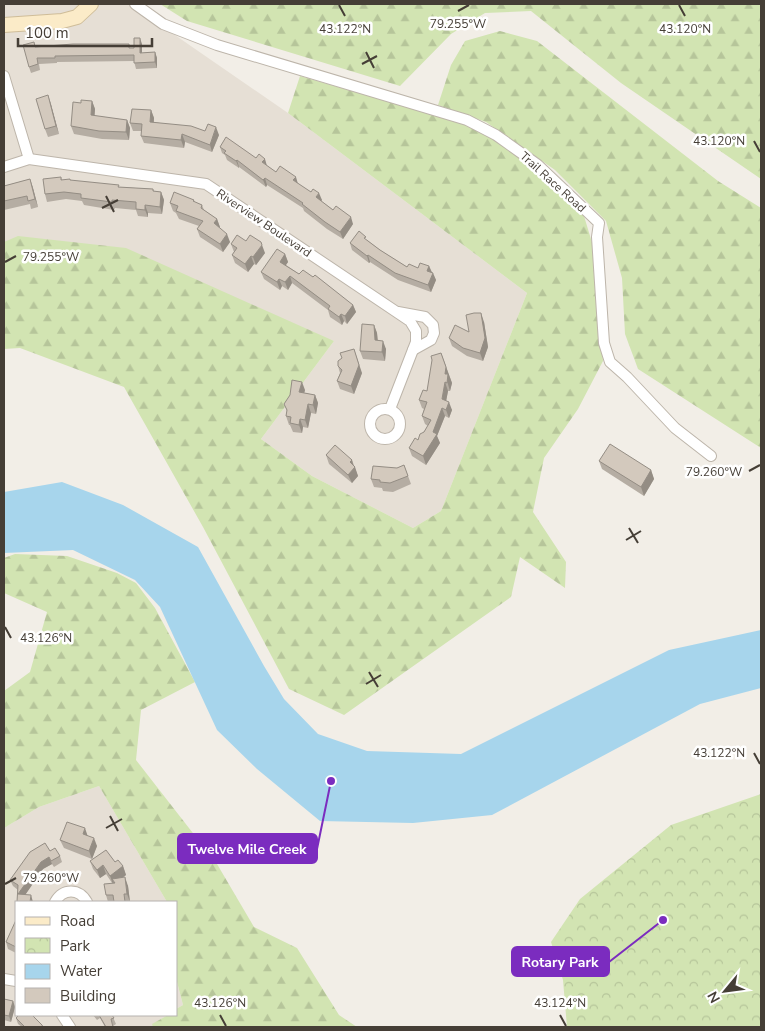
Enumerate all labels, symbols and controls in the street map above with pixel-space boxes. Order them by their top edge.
scale bar [18,15,151,47]
text: 79.255°W [430,16,486,32]
text: 43.122°N [319,21,371,37]
text: 43.120°N [659,21,711,37]
text: 100 m [25,23,69,43]
text: 43.120°N [693,133,745,149]
street label: Trail Race Road [517,148,589,216]
street label: Riverview Boulevard [213,185,315,261]
text: 79.255°W [23,249,79,265]
text: 79.260°W [686,464,742,480]
text: 43.126°N [20,630,72,646]
text: 43.122°N [693,745,745,761]
callout: Twelve Mile Creek [178,834,317,863]
text: Twelve Mile Creek [187,840,307,859]
text: 79.260°W [23,870,79,886]
legend [15,901,178,1016]
text: Road [60,911,95,931]
text: Park [60,936,90,956]
callout: Rotary Park [512,947,609,976]
text: Rotary Park [522,953,599,972]
text: Water [60,961,103,981]
north arrow [700,966,750,1016]
text: Building [60,986,116,1006]
text: N [703,988,725,1006]
text: 43.126°N [194,995,246,1011]
text: 43.124°N [534,995,586,1011]

